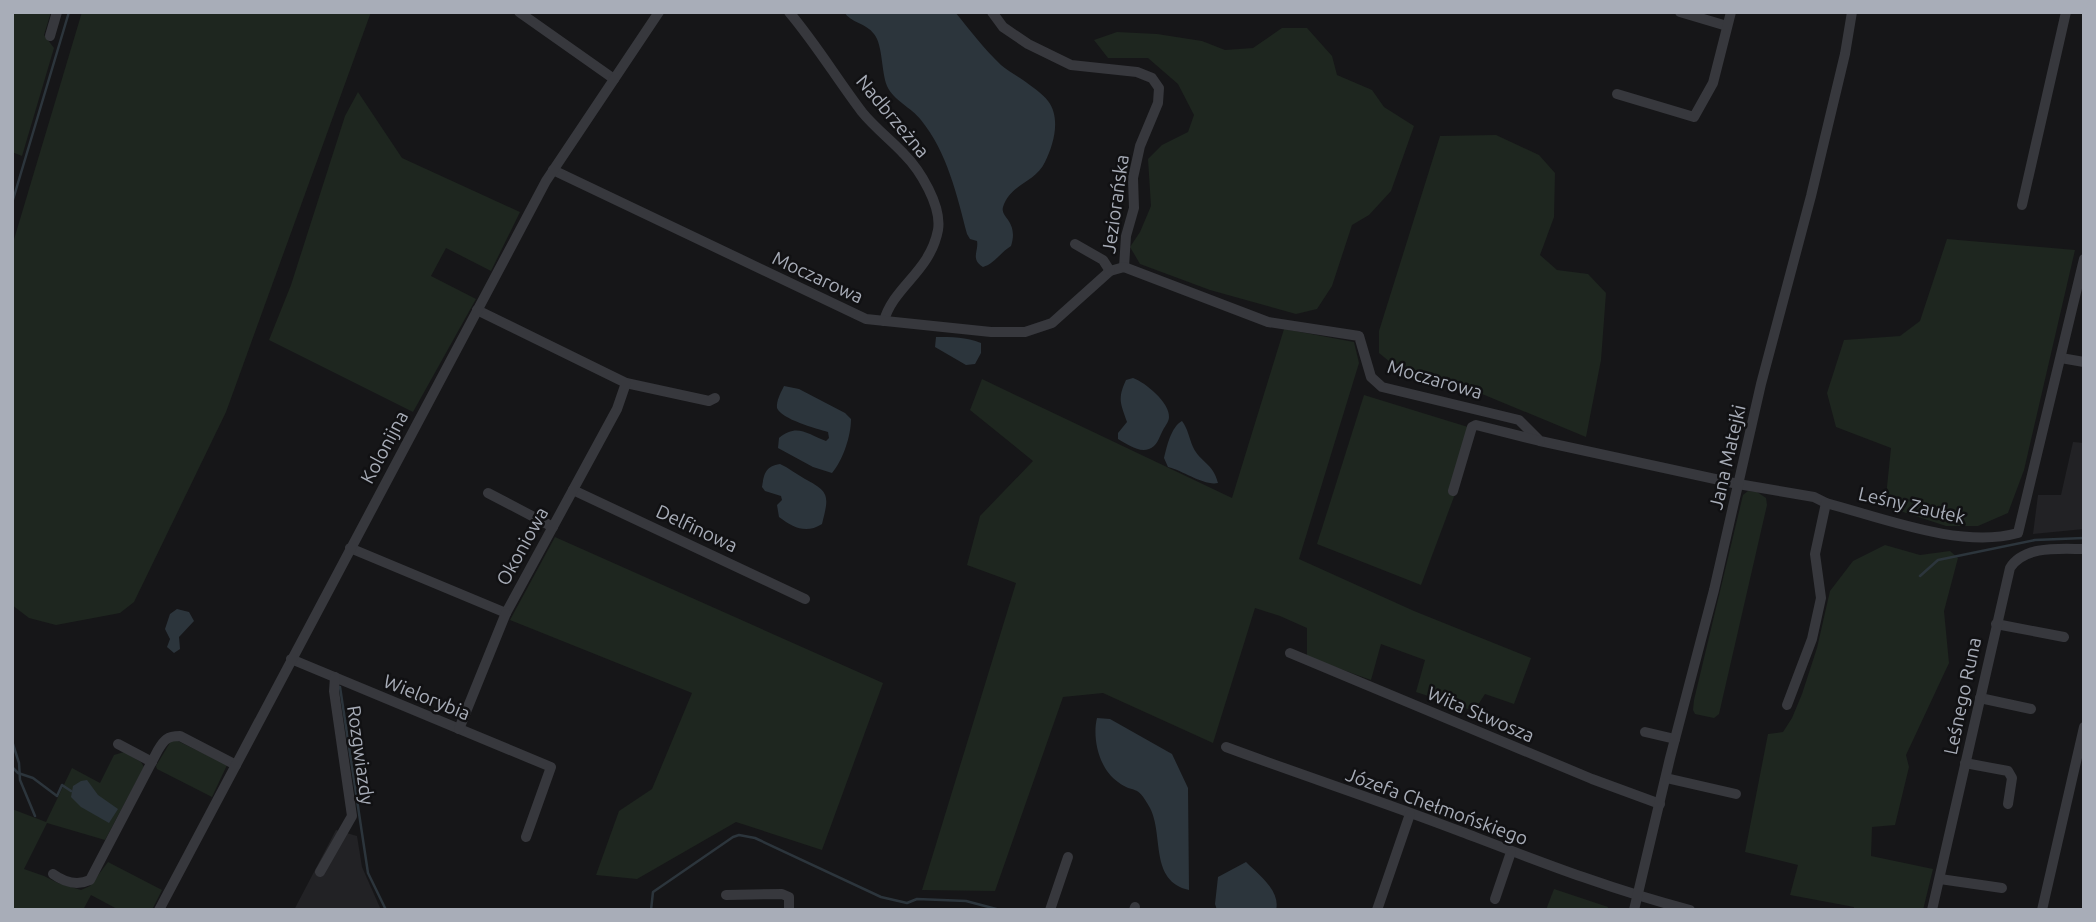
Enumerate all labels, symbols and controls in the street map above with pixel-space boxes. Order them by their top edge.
street label: Nadbrzeżna [852,70,934,162]
street label: Jeziorańska [1097,153,1133,255]
street label: Moczarowa [769,246,867,308]
street label: Moczarowa [1385,355,1485,403]
street label: Jana Matejki [1704,402,1750,512]
street label: Kolonijna [356,407,412,487]
street label: Leśny Zaułek [1856,482,1968,528]
street label: Delfinowa [653,500,741,556]
street label: Okoniowa [491,503,553,589]
street label: Leśnego Runa [1939,635,1985,757]
street label: Wielorybia [380,670,474,724]
street label: Wita Stwosza [1424,682,1538,746]
street label: Rozgwiazdy [343,704,379,806]
street label: Józefa Chełmońskiego [1343,763,1531,849]

